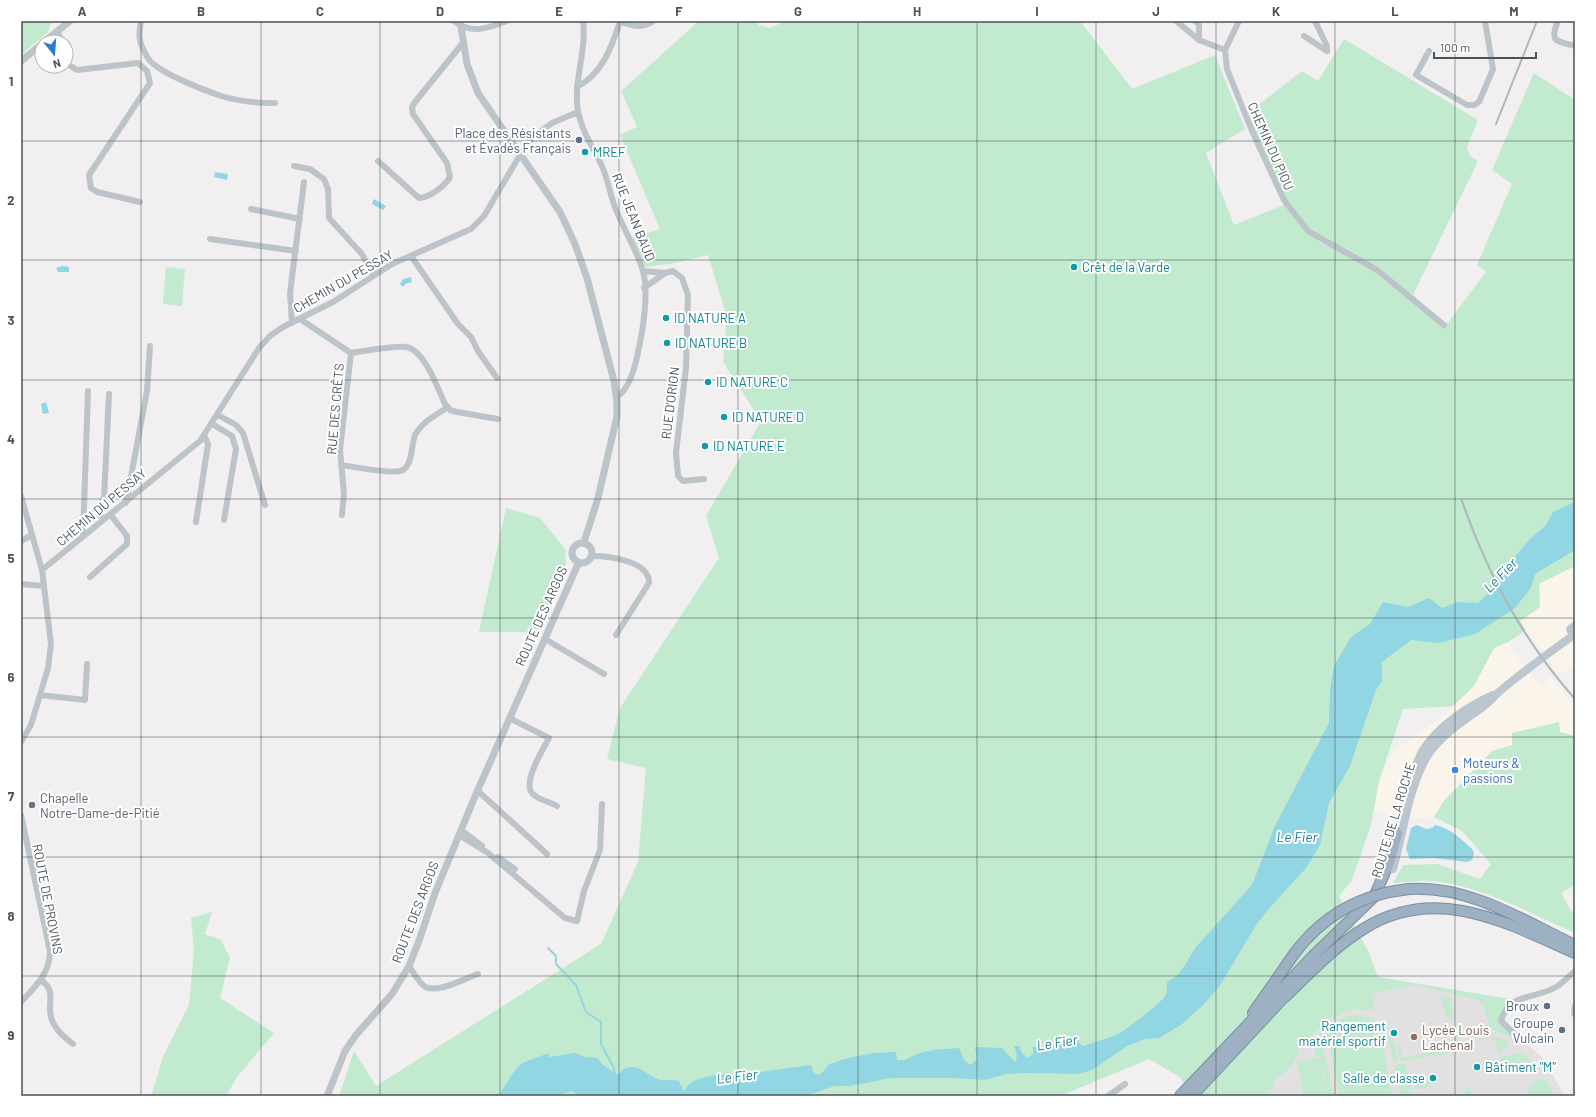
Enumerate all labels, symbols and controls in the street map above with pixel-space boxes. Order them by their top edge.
text: A [78,3,87,19]
text: B [197,3,205,19]
text: C [316,3,324,19]
text: D [436,3,444,19]
text: E [555,3,563,19]
text: F [675,3,683,19]
text: G [794,3,802,19]
text: H [913,3,921,19]
text: I [1035,3,1039,19]
text: J [1152,3,1160,19]
text: K [1272,3,1280,19]
text: L [1391,3,1399,19]
text: M [1509,3,1519,19]
north arrow [34,34,74,74]
scale bar [1434,34,1536,60]
text: 100 m [1440,40,1470,54]
text: N [52,57,62,71]
text: 1 [9,73,13,89]
street label: CHEMIN DU PIOU [1244,99,1298,193]
place label: Place des Résistants et Évadés Français [455,125,571,156]
marker: Place des Résistants et Évadés Français [574,135,584,145]
place label: MREF [593,144,626,160]
marker: MREF [580,147,590,157]
street label: RUE JEAN BAUD [609,171,659,263]
text: 2 [7,192,15,208]
street label: CHEMIN DU PESSAY [290,246,396,316]
place label: Crêt de la Varde [1082,259,1170,275]
marker: Crêt de la Varde [1069,262,1079,272]
place label: ID NATURE A [674,310,746,326]
text: 3 [7,312,15,328]
marker: ID NATURE A [661,313,671,323]
place label: ID NATURE B [675,335,747,351]
marker: ID NATURE B [662,338,672,348]
street label: RUE DES CRÊTS [323,363,347,455]
street label: RUE D’ORION [658,366,682,440]
place label: ID NATURE C [716,374,788,390]
marker: ID NATURE C [703,377,713,387]
place label: ID NATURE D [732,409,804,425]
marker: ID NATURE D [719,412,729,422]
text: 4 [7,431,15,447]
place label: ID NATURE E [713,438,785,454]
marker: ID NATURE E [700,441,710,451]
street label: CHEMIN DU PESSAY [53,465,149,549]
text: 5 [7,550,15,566]
water label: Le Fier [1480,554,1521,596]
street label: ROUTE DES ARGOS [512,563,570,669]
text: 6 [8,669,15,685]
place label: Moteurs & passions [1463,755,1520,786]
street label: ROUTE DE LA ROCHE [1368,760,1418,880]
marker: Moteurs & passions [1450,765,1460,775]
text: 7 [8,788,15,804]
place label: Chapelle Notre-Dame-de-Pitié [40,790,160,821]
marker: Chapelle Notre-Dame-de-Pitié [27,800,37,810]
water label: Le Fier [1276,828,1319,845]
street label: ROUTE DE PROVINS [29,843,67,955]
street label: ROUTE DES ARGOS [388,859,442,965]
text: 8 [7,908,15,924]
place label: Broux [1506,998,1539,1014]
marker: Broux [1542,1001,1552,1011]
place label: Groupe Vulcain [1513,1015,1554,1046]
place label: Rangement matériel sportif [1299,1018,1386,1049]
place label: Lycée Louis Lachenal [1422,1022,1489,1053]
marker: Groupe Vulcain [1557,1025,1567,1035]
text: 9 [8,1027,15,1043]
marker: Rangement matériel sportif [1389,1028,1399,1038]
water label: Le Fier [1035,1030,1080,1054]
marker: Lycée Louis Lachenal [1409,1032,1419,1042]
place label: Bâtiment "M" [1485,1059,1556,1075]
marker: Bâtiment "M" [1472,1062,1482,1072]
water label: Le Fier [716,1065,759,1087]
place label: Salle de classe [1343,1070,1425,1086]
marker: Salle de classe [1428,1073,1438,1083]

